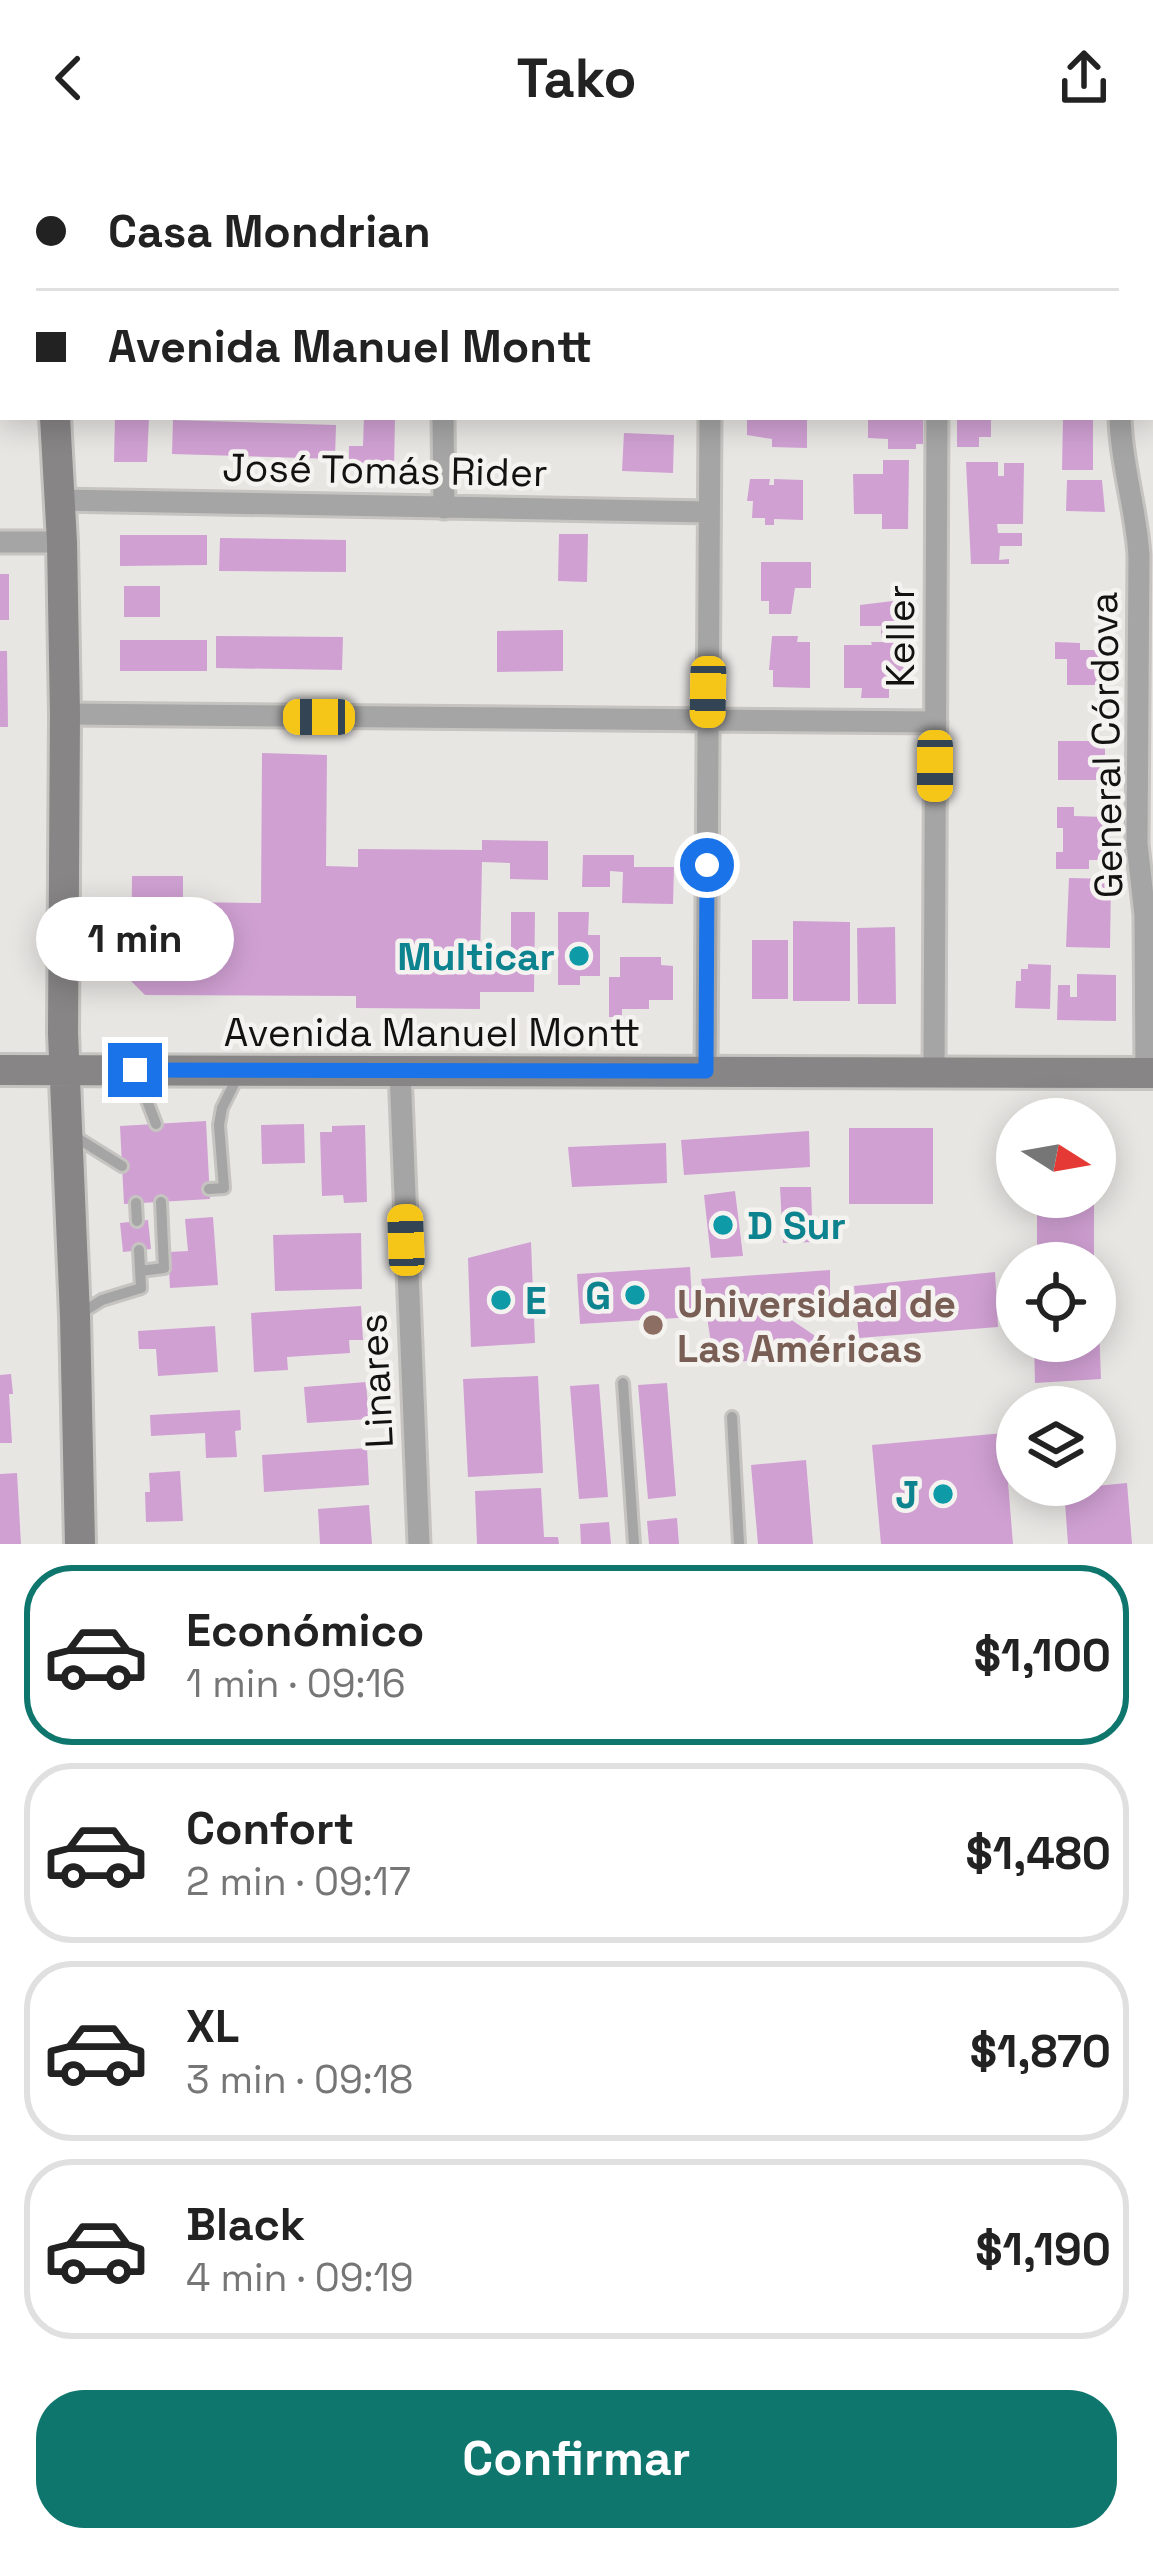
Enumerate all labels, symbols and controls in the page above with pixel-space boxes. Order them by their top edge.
text: Tako [516,44,637,113]
icon: back [36,45,102,111]
icon: share [1051,45,1117,111]
text: Casa Mondrian [108,203,431,260]
text: Avenida Manuel Montt [108,318,592,375]
street label: José Tomás Rider [222,443,548,497]
street label: Keller [876,585,925,687]
street label: General Córdova [1079,591,1133,899]
car [689,656,727,728]
car [283,699,355,735]
car [917,730,953,802]
route start [680,838,734,892]
callout: 1 min [36,896,234,980]
text: 1 min [87,914,183,963]
place label: Multicar [397,932,555,981]
marker: Multicar [566,943,592,969]
street label: Avenida Manuel Montt [224,1008,640,1057]
route end [108,1043,162,1097]
north arrow [996,1098,1116,1218]
map controls [996,1098,1116,1506]
place label: D Sur [747,1201,846,1250]
car [387,1203,425,1277]
marker: D Sur [710,1212,736,1238]
button: locate [996,1242,1116,1362]
place label: G [585,1271,611,1320]
place label: E [525,1276,547,1325]
place label: Universidad de Las Américas [677,1279,956,1373]
marker: G [622,1282,648,1308]
marker: E [488,1287,514,1313]
street label: Linares [348,1312,404,1450]
marker: Universidad de Las Américas [640,1312,666,1338]
button: layers [996,1386,1116,1506]
place label: J [895,1470,919,1519]
marker: J [930,1481,956,1507]
icon: car [42,1601,150,1709]
text: Económico [186,1602,424,1659]
text: $1,100 [974,1627,1111,1684]
text: 1 min · 09:16 [186,1659,406,1708]
icon: car [42,1799,150,1907]
text: Confort [186,1800,354,1857]
text: $1,480 [965,1825,1111,1882]
text: 2 min · 09:17 [186,1857,411,1906]
icon: car [42,1997,150,2105]
text: XL [186,1998,239,2055]
text: $1,870 [970,2023,1111,2080]
text: 3 min · 09:18 [186,2055,413,2104]
icon: car [42,2195,150,2303]
text: Black [186,2196,305,2253]
text: $1,190 [975,2221,1111,2278]
text: 4 min · 09:19 [186,2253,414,2302]
button: Confirmar [36,2390,1117,2528]

